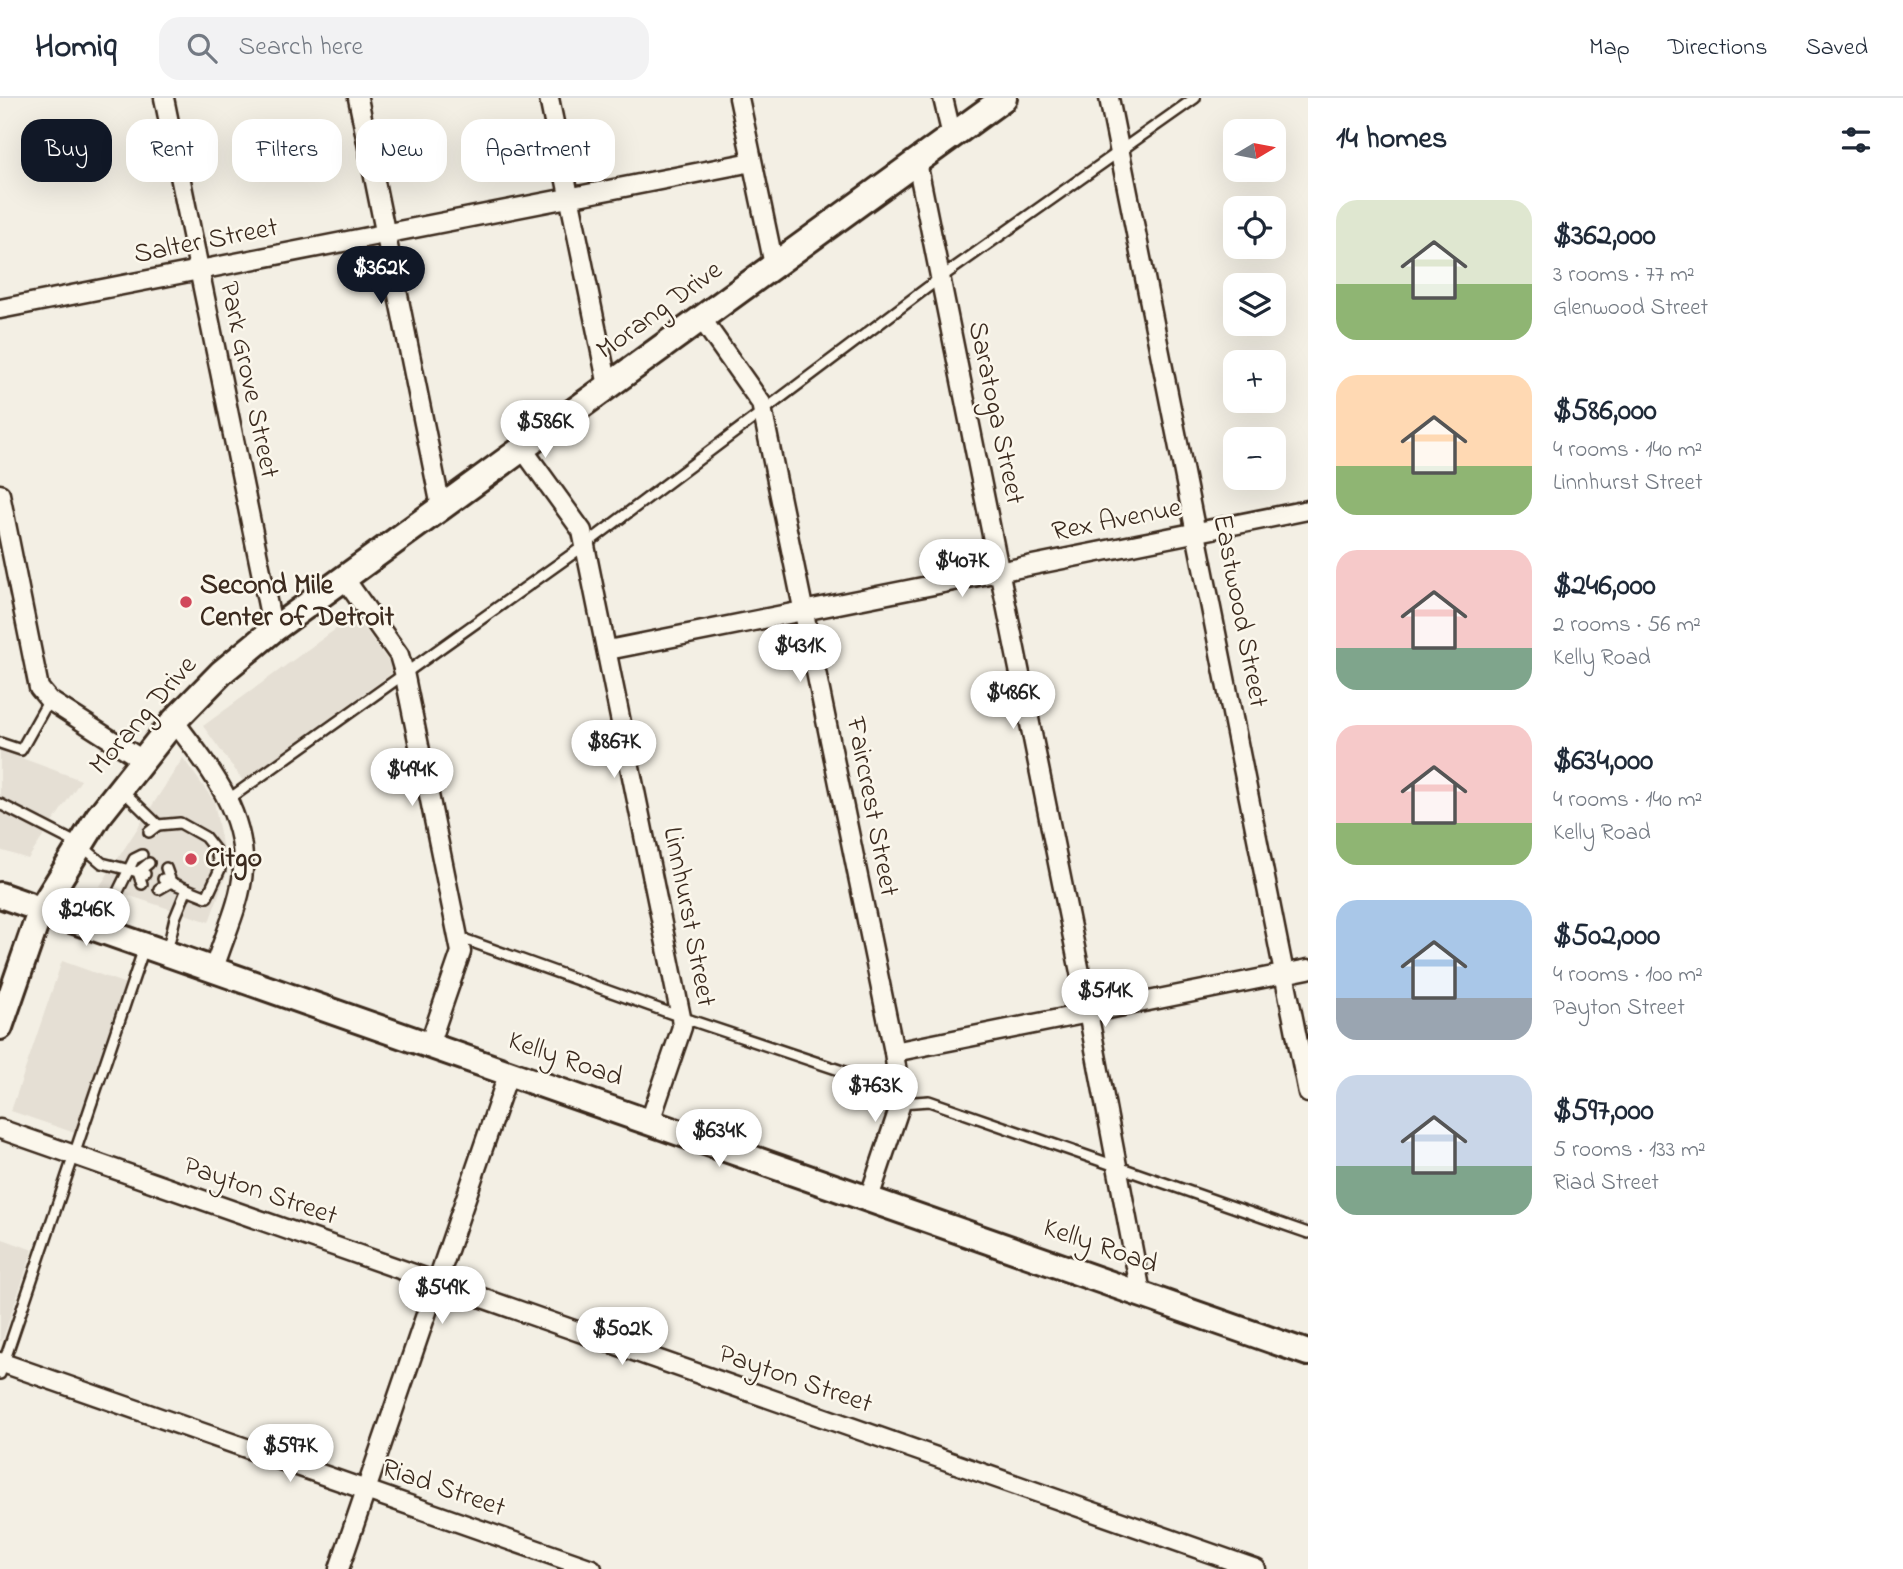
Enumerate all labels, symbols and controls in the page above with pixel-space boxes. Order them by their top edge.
search box [159,17,649,80]
text: Homiq [35,24,117,72]
icon: search [183,29,221,67]
text: Search here [239,29,363,67]
text: Map [1589,31,1630,66]
text: Directions [1668,31,1767,66]
text: Saved [1805,31,1868,66]
text: 14 homes [1336,118,1447,162]
chip: Buy [21,119,112,182]
chip: Rent [126,119,218,182]
chip: Filters [232,119,342,182]
chip: New [356,119,447,182]
chip: Apartment [461,119,615,182]
north arrow [1223,119,1286,182]
map controls [1223,119,1286,490]
icon: filters [1837,121,1875,159]
button: locate [1223,196,1286,259]
street label: Salter Street [130,208,282,276]
text: $362,000 [1553,215,1656,259]
icon: home [1392,228,1476,312]
pin: $362K [332,246,430,306]
street label: Morang Drive [588,251,732,371]
text: $362K [353,252,409,285]
text: 3 rooms · 77 m² [1553,259,1695,292]
button: layers [1223,273,1286,336]
street label: Park Grove Street [207,278,289,482]
text: Glenwood Street [1553,292,1708,325]
street label: Saratoga Street [956,318,1034,508]
button: + [1223,350,1286,413]
text: $586,000 [1553,390,1657,434]
pin: $586K [496,400,594,460]
icon: home [1392,403,1476,487]
text: $586K [517,406,573,439]
button: − [1223,427,1286,490]
text: 4 rooms · 140 m² [1553,434,1702,467]
text: Linnhurst Street [1553,467,1703,500]
street label: Rex Avenue [1049,488,1186,554]
street label: Eastwood Street [1200,511,1278,711]
pin: $407K [913,540,1011,599]
text: $407K [935,545,989,578]
text: $246,000 [1553,565,1656,609]
place label: Second Mile Center of Detroit [200,566,395,639]
icon: home [1392,578,1476,662]
marker: Second Mile Center of Detroit [178,594,194,610]
text: 2 rooms · 56 m² [1553,609,1701,642]
pin: $431K [751,624,849,684]
text: $431K [774,630,826,663]
text: Kelly Road [1553,642,1651,675]
street label: Morang Drive [80,647,208,785]
pin: $486K [964,672,1062,731]
text: $486K [986,677,1040,710]
street label: Faircrest Street [833,713,908,900]
pin: $867K [565,720,663,780]
text: $867K [587,726,641,759]
text: $634,000 [1553,740,1653,784]
pin: $494K [363,748,461,808]
icon: home [1392,753,1476,837]
text: $494K [387,754,437,787]
text: 4 rooms · 140 m² [1553,784,1702,817]
text: Kelly Road [1553,817,1651,850]
street label: Linnhurst Street [650,824,726,1010]
place label: Citgo [205,839,262,881]
marker: Citgo [183,851,199,867]
pin: $246K [37,888,135,948]
text: $246K [58,894,114,927]
text: $502,000 [1553,915,1660,959]
icon: home [1392,928,1476,1012]
text: 4 rooms · 100 m² [1553,959,1703,992]
pin: $514K [1056,970,1154,1029]
text: $514K [1077,975,1133,1008]
text: Payton Street [1553,992,1685,1025]
street label: Kelly Road [502,1021,628,1099]
pin: $763K [826,1065,924,1124]
text: $763K [848,1070,902,1103]
text: $597,000 [1553,1090,1654,1134]
icon: home [1392,1103,1476,1187]
pin: $634K [670,1110,768,1169]
text: $634K [692,1115,746,1148]
text: 5 rooms · 133 m² [1553,1134,1706,1167]
street label: Payton Street [177,1146,343,1238]
text: Riad Street [1553,1167,1659,1200]
street label: Kelly Road [1037,1208,1163,1286]
pin: $549K [393,1266,491,1326]
text: $549K [415,1272,469,1305]
pin: $502K [573,1308,671,1367]
text: $502K [592,1313,652,1346]
street label: Payton Street [712,1334,878,1426]
pin: $597K [241,1424,339,1484]
text: $597K [263,1430,317,1463]
street label: Riad Street [375,1449,511,1529]

